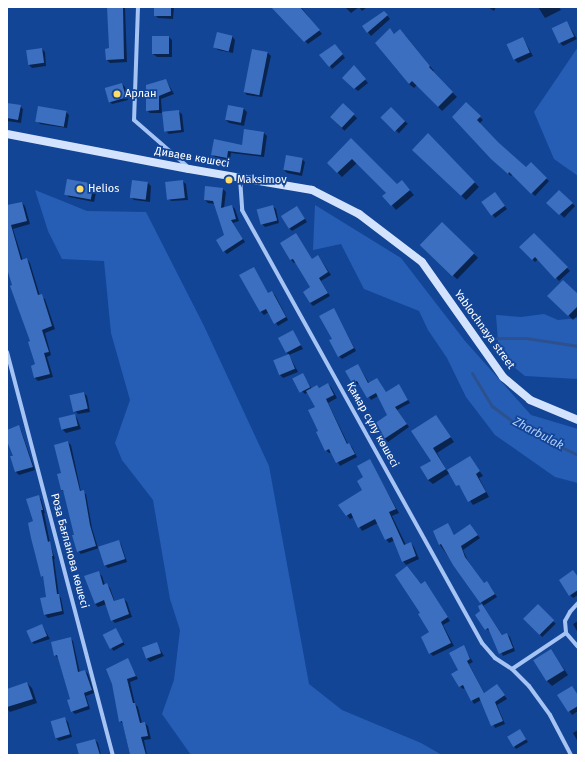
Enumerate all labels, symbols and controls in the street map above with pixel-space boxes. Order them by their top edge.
place label: Арлан [125,87,157,101]
marker: Арлан [112,89,122,99]
street label: Диваев көшесі [154,145,230,171]
place label: Maksimov [237,173,287,187]
marker: Maksimov [224,175,234,185]
place label: Helios [88,182,119,196]
marker: Helios [75,184,85,194]
street label: Yablochnaya street [451,288,517,372]
street label: Қамар сұлу көшесі [343,380,401,470]
water label: Zharbulak [510,415,566,453]
street label: Роза Бағланова көшесі [47,492,91,610]

